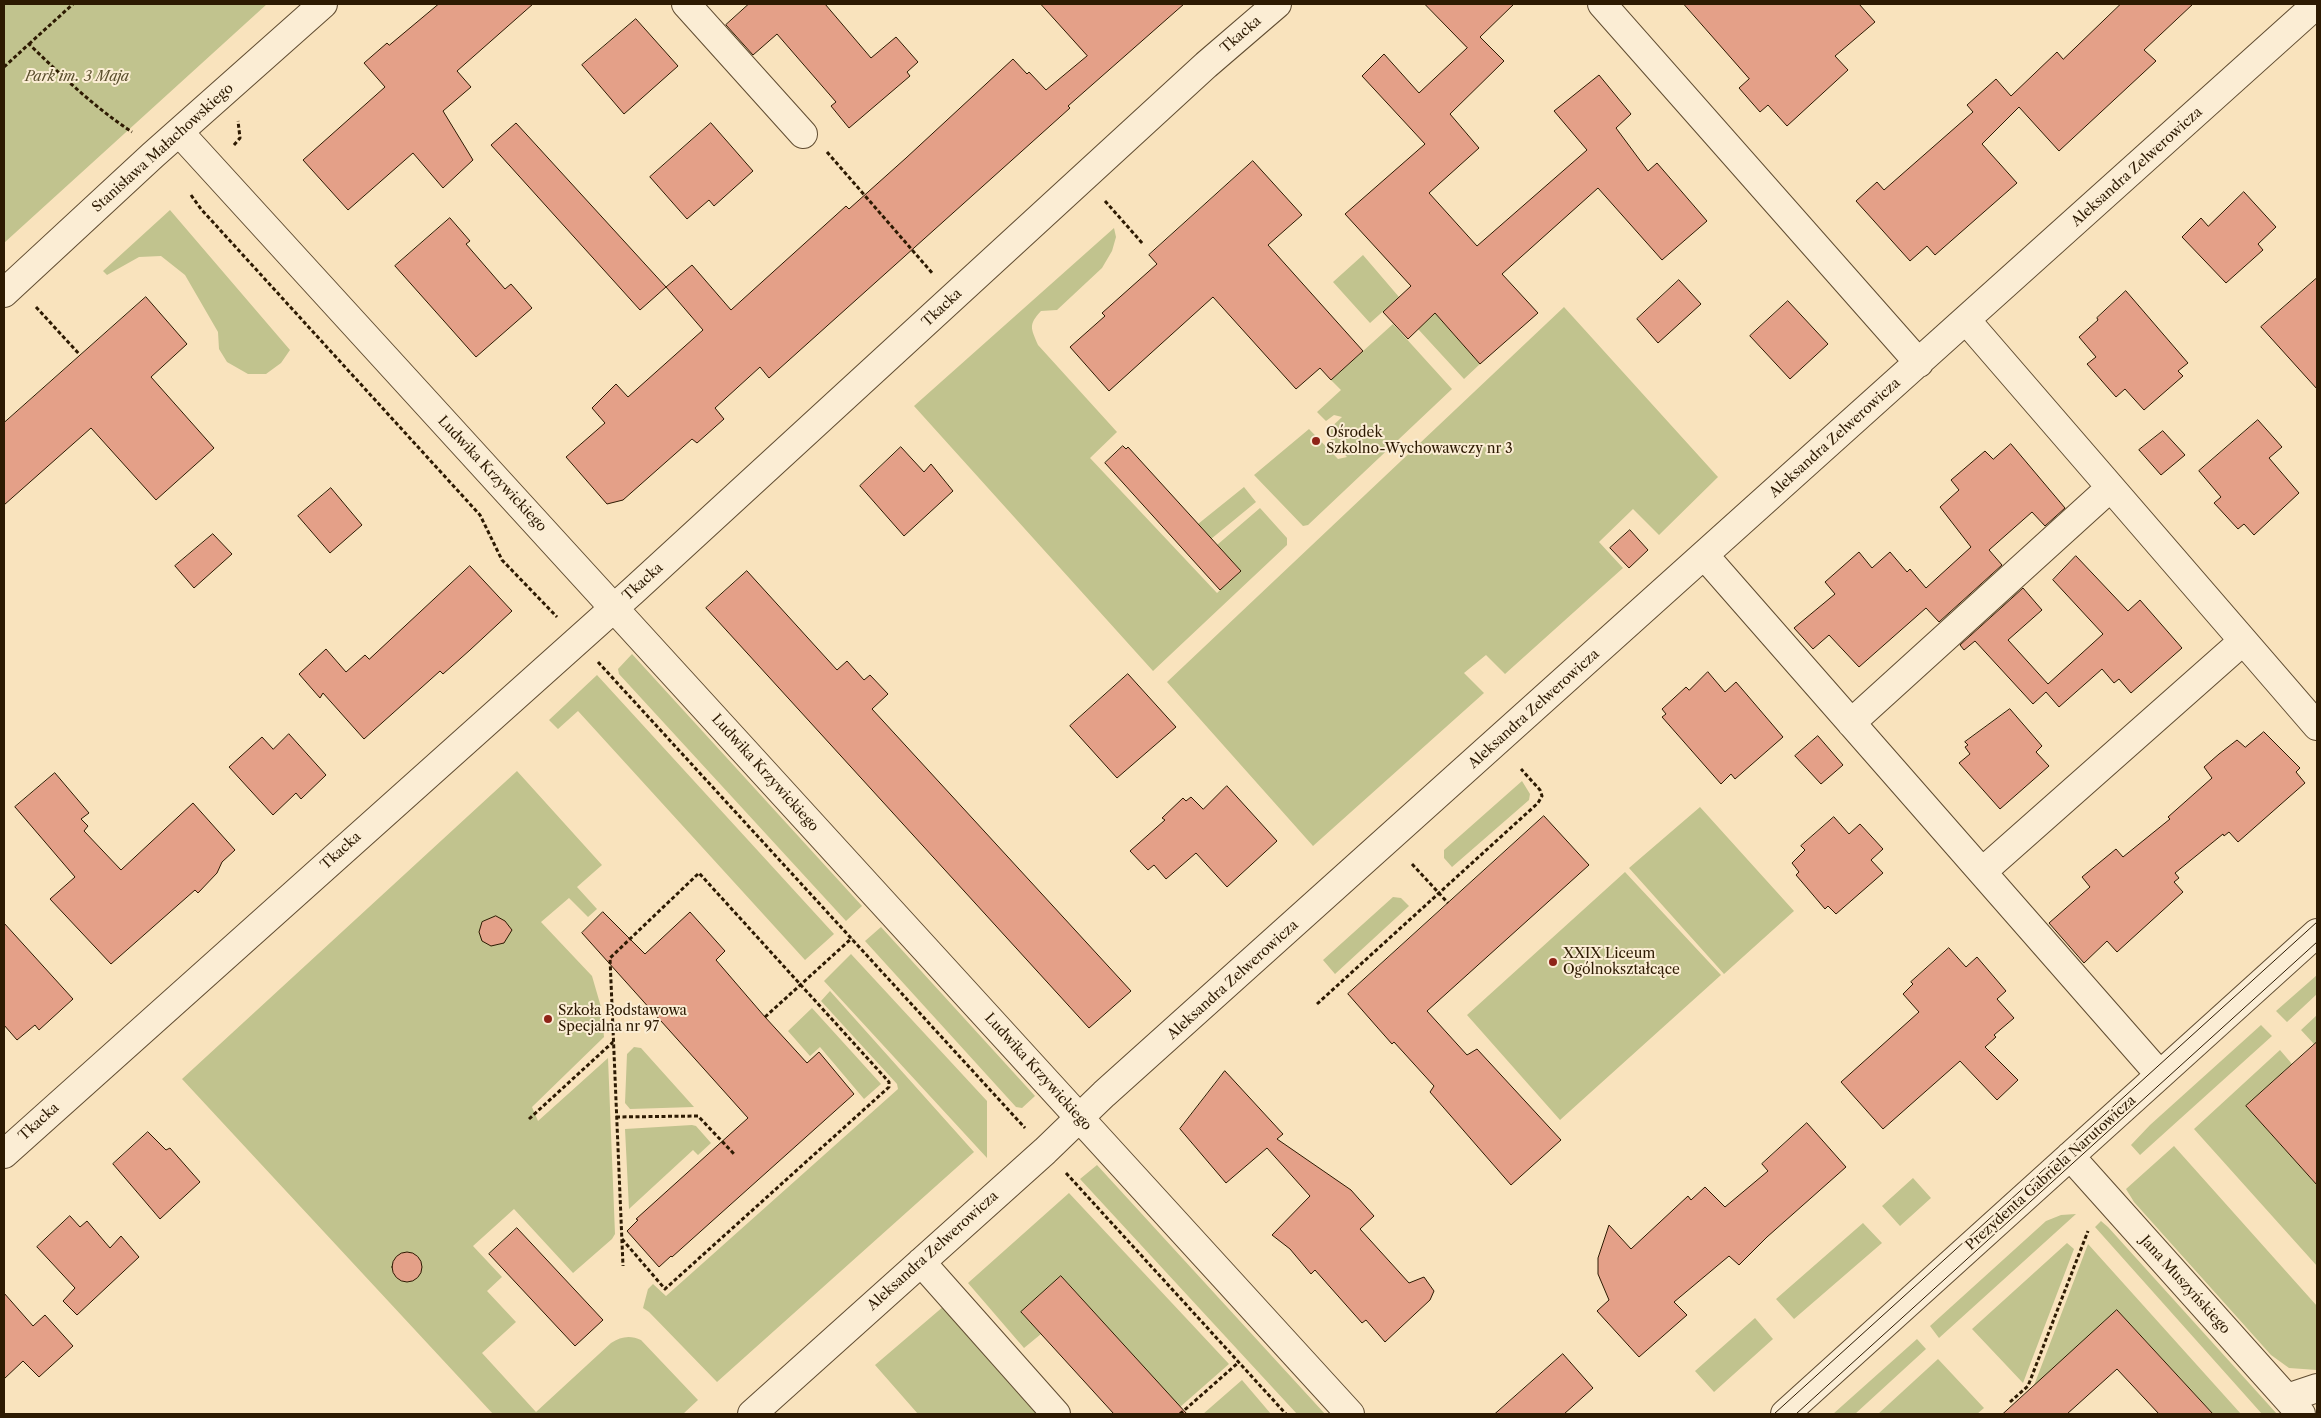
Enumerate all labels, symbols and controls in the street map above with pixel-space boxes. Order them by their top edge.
street label: Tkacka [1217,13,1265,57]
park label: Park im. 3 Maja [25,69,129,85]
street label: Stanisława Małachowskiego [89,80,237,216]
street label: Aleksandra Zelwerowicza [2068,104,2206,230]
street label: Tkacka [919,285,965,331]
street label: Aleksandra Zelwerowicza [1766,375,1904,501]
street label: Ludwika Krzywickiego [434,413,550,535]
place label: Ośrodek Szkolno-Wychowawczy nr 3 [1326,425,1513,458]
marker: Ośrodek Szkolno-Wychowawczy nr 3 [1310,435,1322,447]
street label: Tkacka [619,560,667,604]
street label: Aleksandra Zelwerowicza [1465,646,1603,772]
street label: Ludwika Krzywickiego [708,711,822,835]
street label: Tkacka [317,829,365,873]
street label: Aleksandra Zelwerowicza [1164,917,1302,1043]
place label: XXIX Liceum Ogólnokształcące [1563,946,1680,979]
marker: XXIX Liceum Ogólnokształcące [1547,956,1559,968]
place label: Szkoła Podstawowa Specjalna nr 97 [558,1003,687,1036]
street label: Ludwika Krzywickiego [981,1010,1095,1134]
marker: Szkoła Podstawowa Specjalna nr 97 [542,1013,554,1025]
street label: Prezydenta Gabriela Narutowicza [1963,1092,2139,1254]
street label: Tkacka [15,1100,63,1144]
street label: Aleksandra Zelwerowicza [864,1188,1002,1314]
street label: Jana Muszyńskiego [2136,1232,2234,1338]

